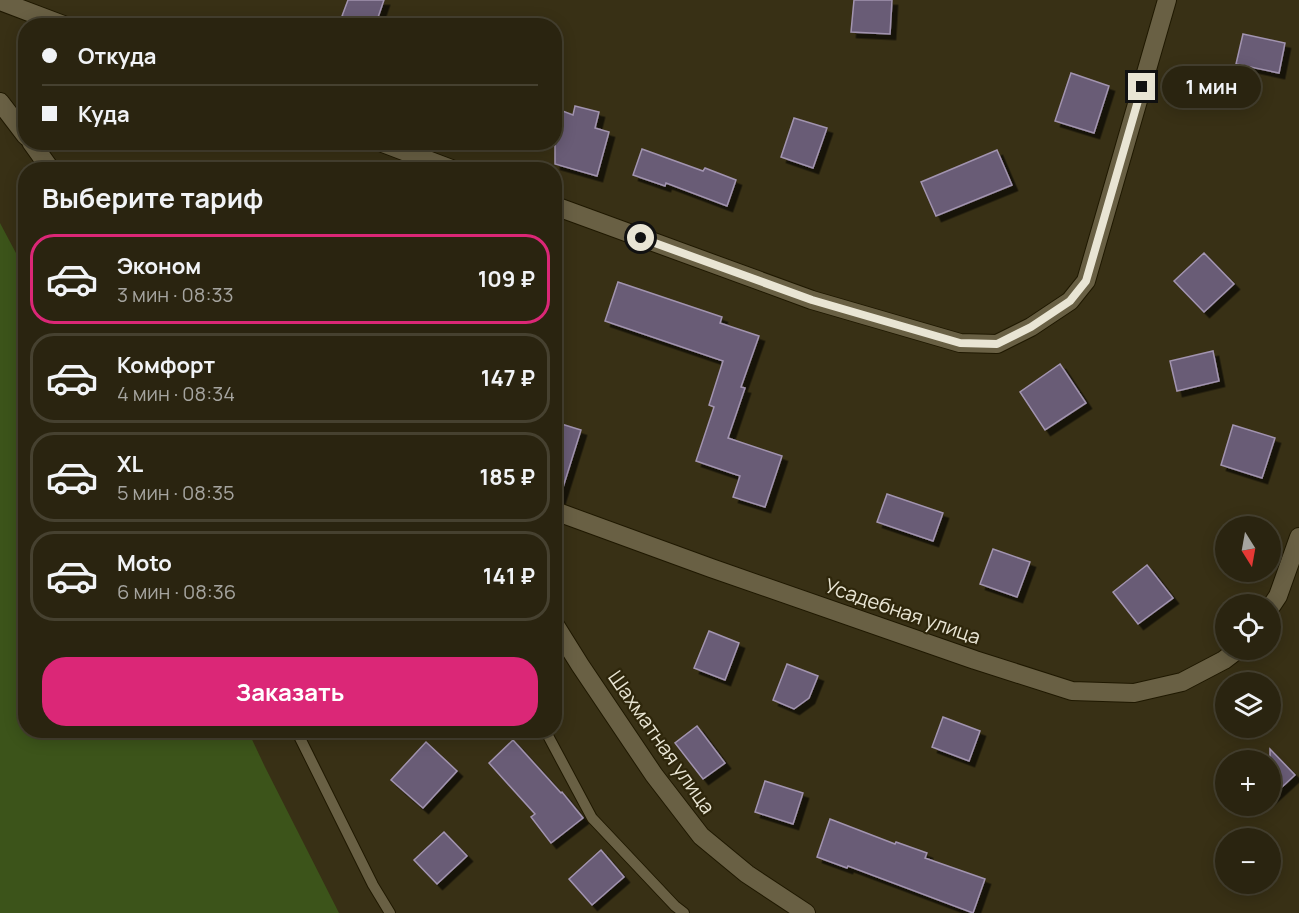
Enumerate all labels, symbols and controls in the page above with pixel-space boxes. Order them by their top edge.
text: Откуда [78,41,157,71]
callout: 1 мин [1163,66,1262,108]
route end [1128,73,1155,100]
text: 1 мин [1186,73,1237,100]
text: Куда [78,99,130,129]
text: Выберите тариф [42,179,263,216]
route start [627,224,654,251]
text: Эконом [117,251,201,281]
icon: car [45,252,99,306]
text: 109 ₽ [478,264,535,294]
text: 3 мин · 08:33 [117,281,234,308]
text: Комфорт [117,350,215,380]
icon: car [45,351,99,405]
text: 147 ₽ [481,363,535,393]
text: 4 мин · 08:34 [117,380,235,407]
text: XL [117,449,143,479]
icon: car [45,450,99,504]
text: 185 ₽ [480,462,535,492]
text: 5 мин · 08:35 [117,479,235,506]
north arrow [1215,516,1281,582]
map controls [1215,516,1281,894]
text: Moto [117,548,172,578]
icon: car [45,549,99,603]
text: 141 ₽ [483,561,535,591]
street label: Усадебная улица [822,572,984,650]
text: 6 мин · 08:36 [117,578,236,605]
button: locate [1215,594,1281,660]
button: Заказать [42,657,538,726]
street label: Шахматная улица [602,665,722,819]
button: layers [1215,672,1281,738]
button: + [1215,750,1281,816]
button: − [1215,828,1281,894]

